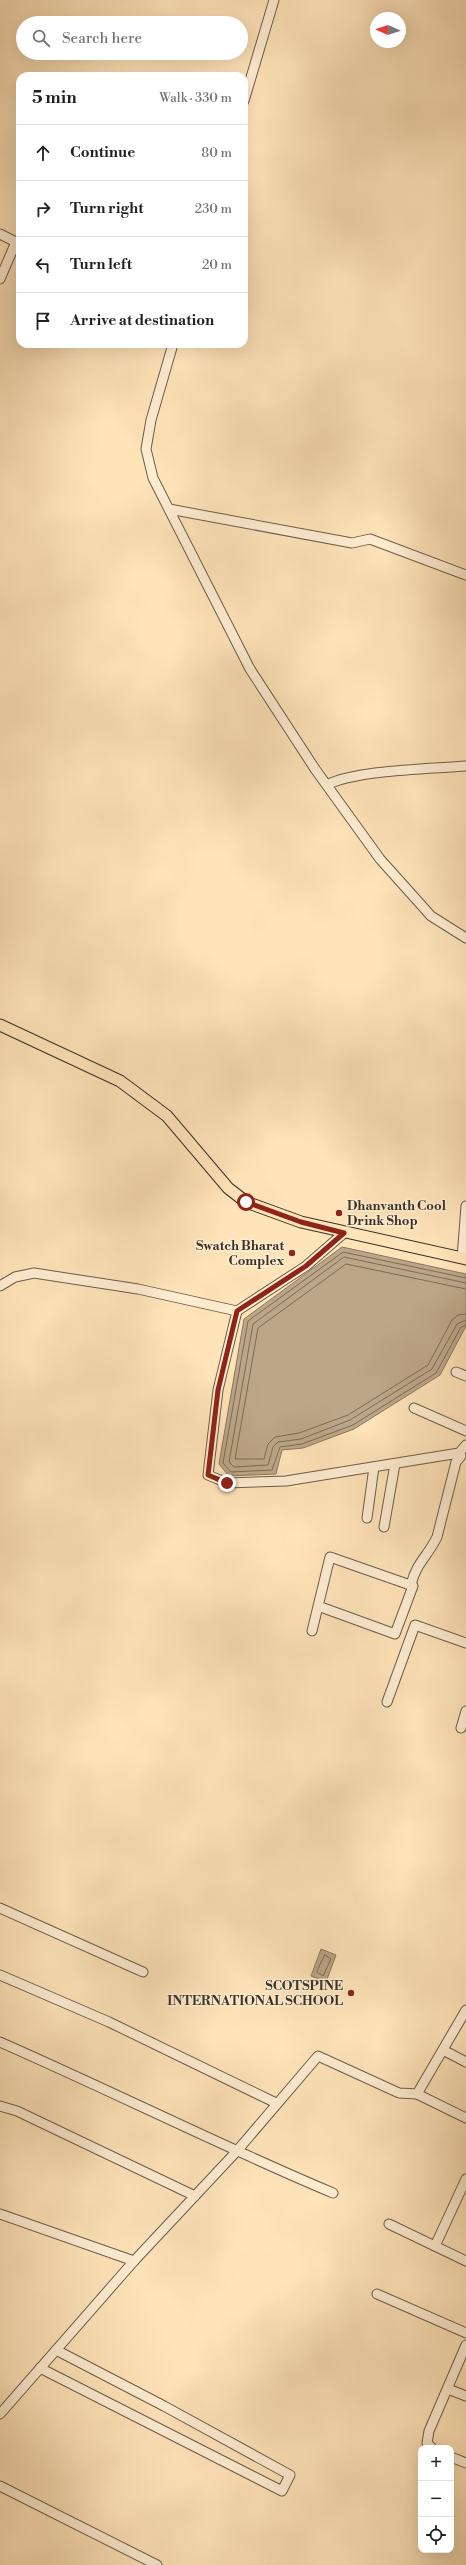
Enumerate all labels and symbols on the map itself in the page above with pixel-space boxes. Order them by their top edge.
north arrow [370,12,406,48]
route start [237,1193,255,1211]
place label: Dhanvanth Cool Drink Shop [347,1198,447,1229]
marker: Dhanvanth Cool Drink Shop [334,1208,344,1218]
place label: Swatch Bharat Complex [196,1238,284,1269]
marker: Swatch Bharat Complex [287,1248,297,1258]
route end [218,1474,236,1492]
place label: SCOTSPINE INTERNATIONAL SCHOOL [167,1978,343,2009]
marker: SCOTSPINE INTERNATIONAL SCHOOL [346,1988,356,1998]

